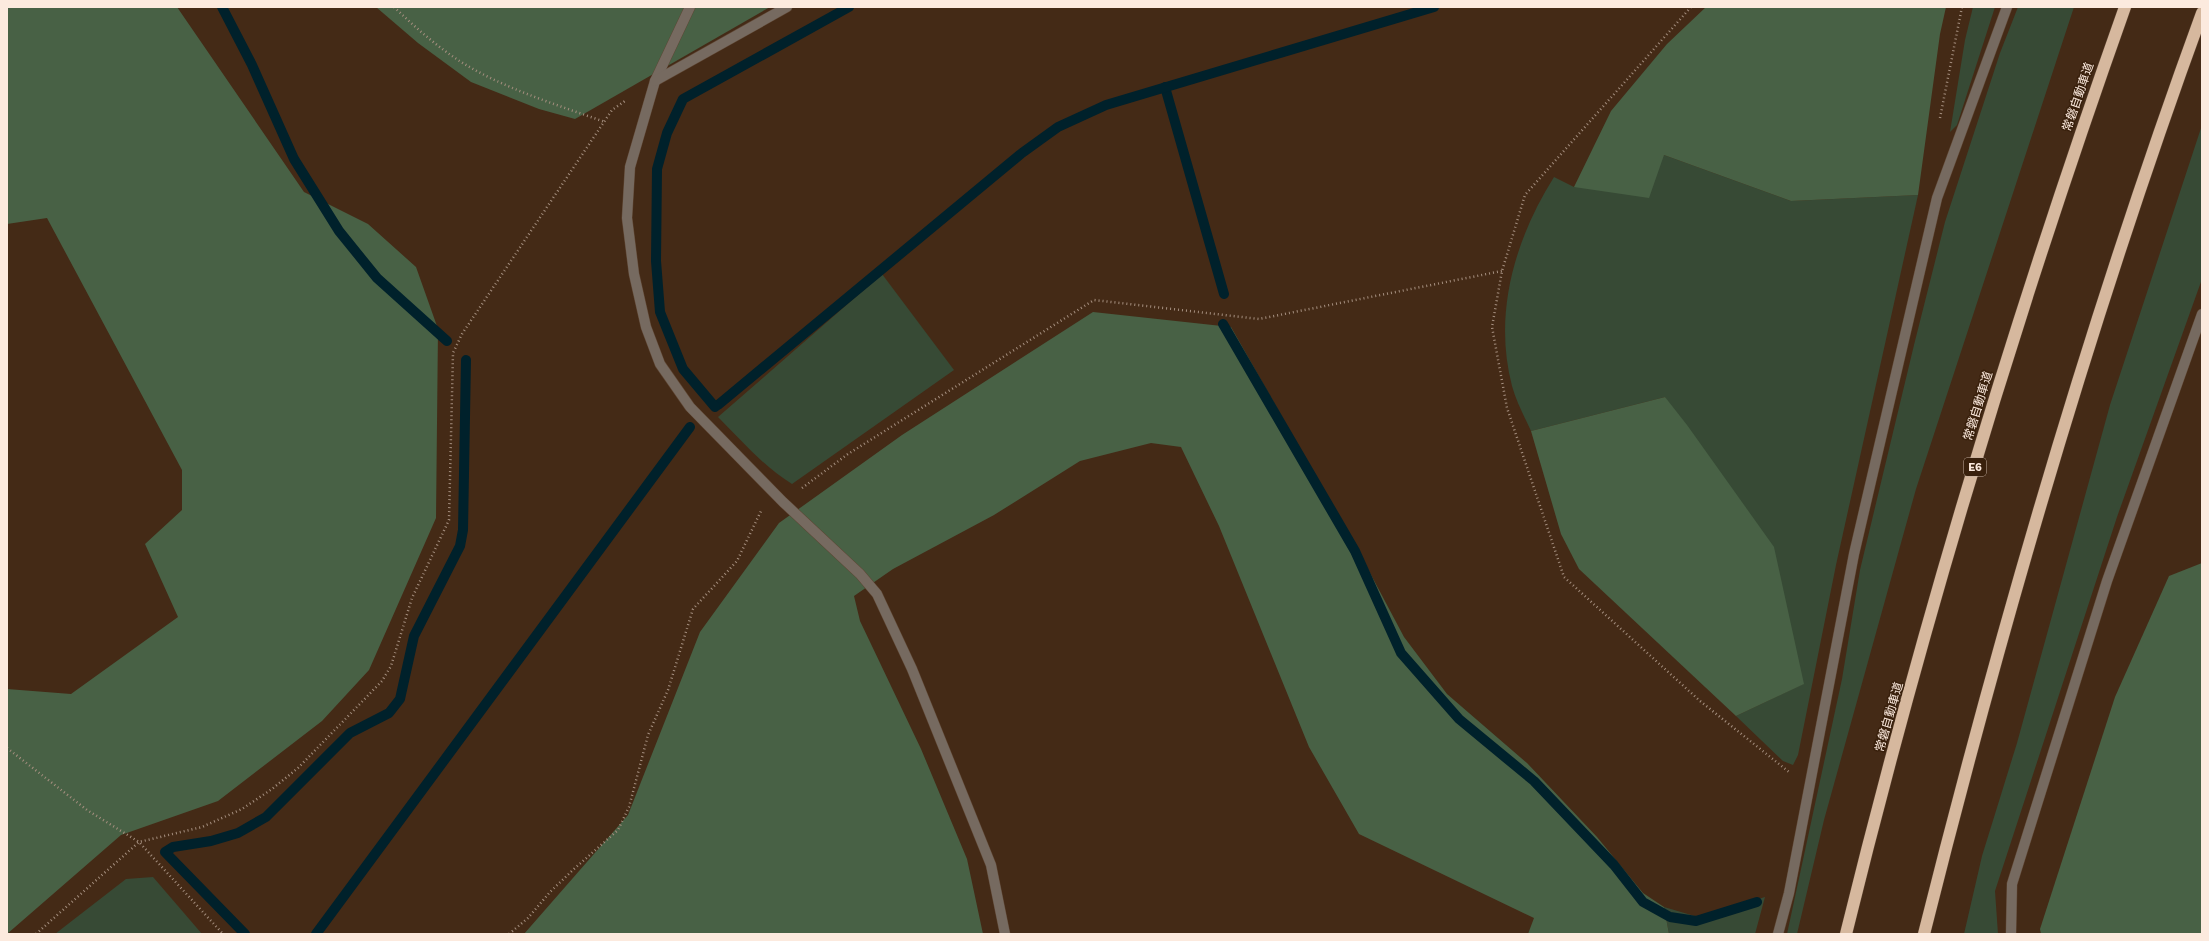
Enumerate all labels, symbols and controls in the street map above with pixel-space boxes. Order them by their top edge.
street label: 常磐自動車道 [2060,61,2096,133]
street label: 常磐自動車道 [1961,370,1995,442]
road number: E6 [1964,458,1986,476]
street label: 常磐自動車道 [1872,680,1906,754]

